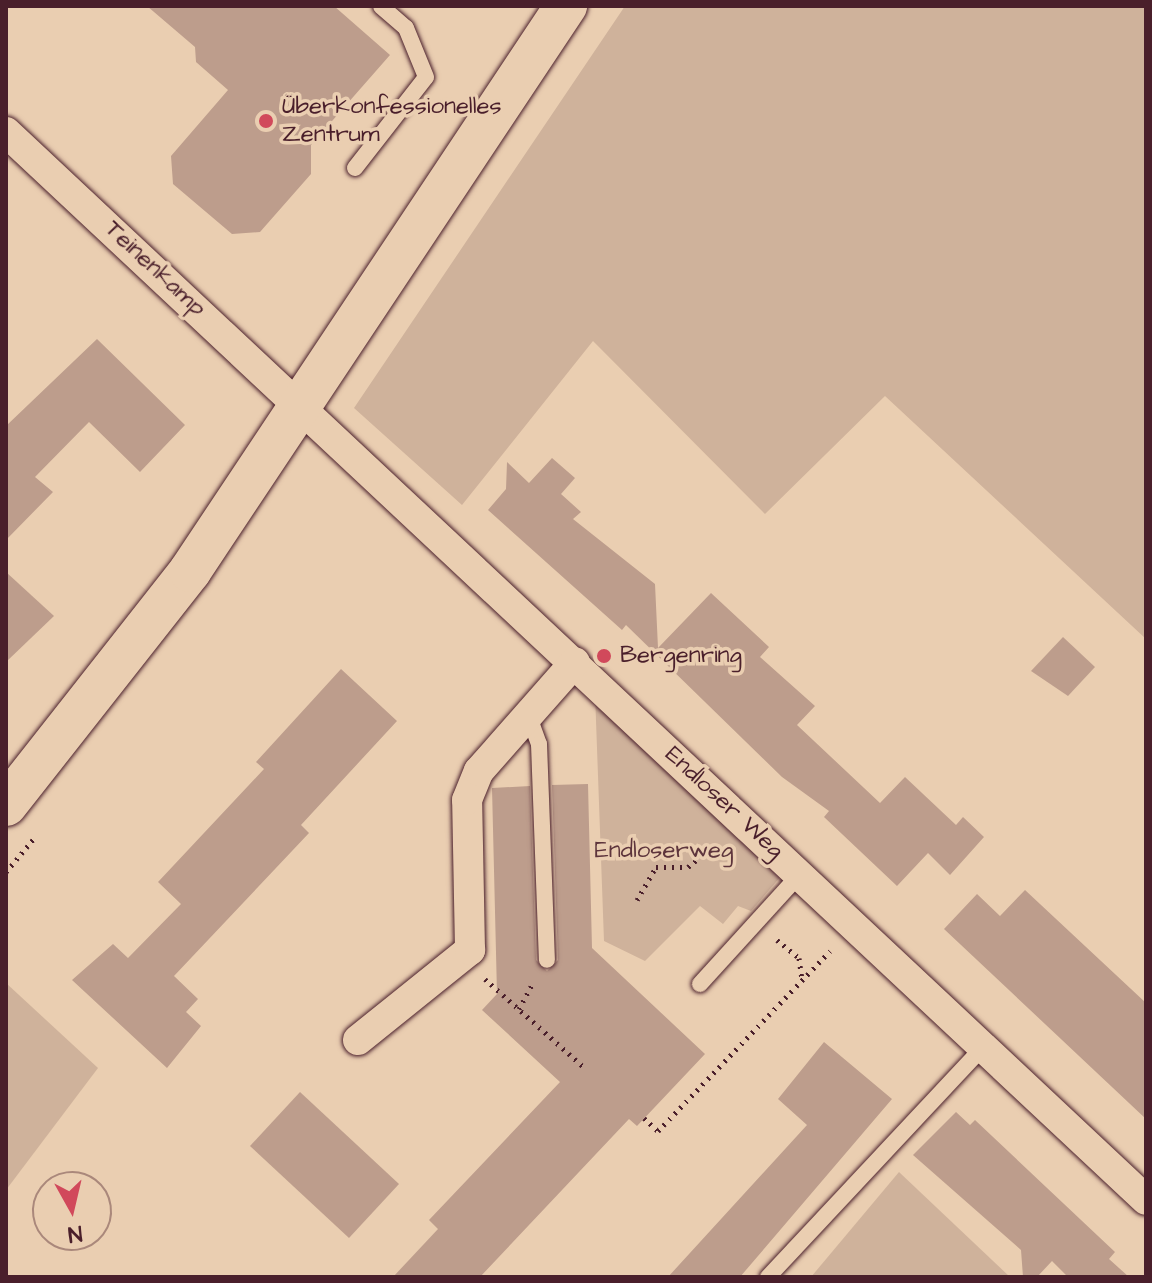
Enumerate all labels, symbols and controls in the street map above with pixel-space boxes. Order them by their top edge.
place label: Überkonfessionelles Zentrum [282,93,501,149]
marker: Überkonfessionelles Zentrum [257,112,275,130]
street label: Teinenkamp [99,215,211,323]
place label: Bergenring [620,642,742,670]
marker: Bergenring [595,647,613,665]
street label: Endloser Weg [659,741,789,865]
park label: Endloserweg [595,837,733,865]
north arrow [32,1171,112,1251]
text: N [66,1217,84,1250]

